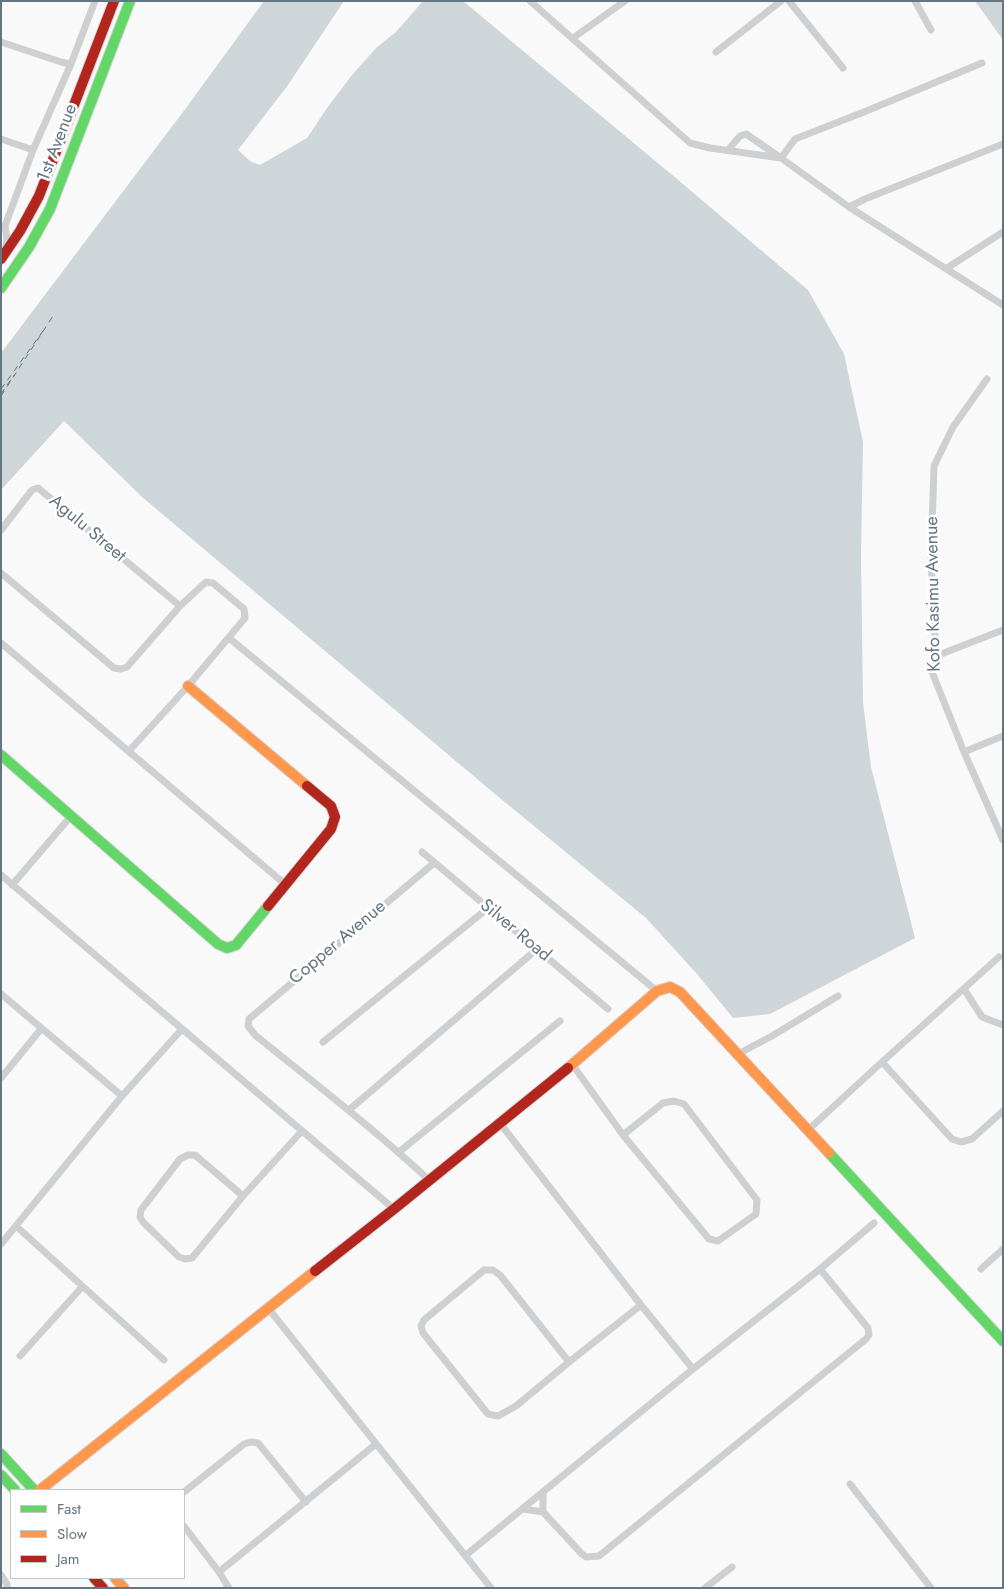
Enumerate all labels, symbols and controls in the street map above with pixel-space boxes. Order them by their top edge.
street label: 1st Avenue [33,101,83,185]
street label: Agulu Street [44,491,130,567]
street label: Kofo Kasimu Avenue [922,516,946,672]
street label: Silver Road [475,895,555,967]
street label: Copper Avenue [285,896,391,990]
legend [10,1489,185,1579]
text: Fast [57,1498,81,1520]
text: Slow [57,1523,87,1545]
text: Jam [57,1548,80,1570]

